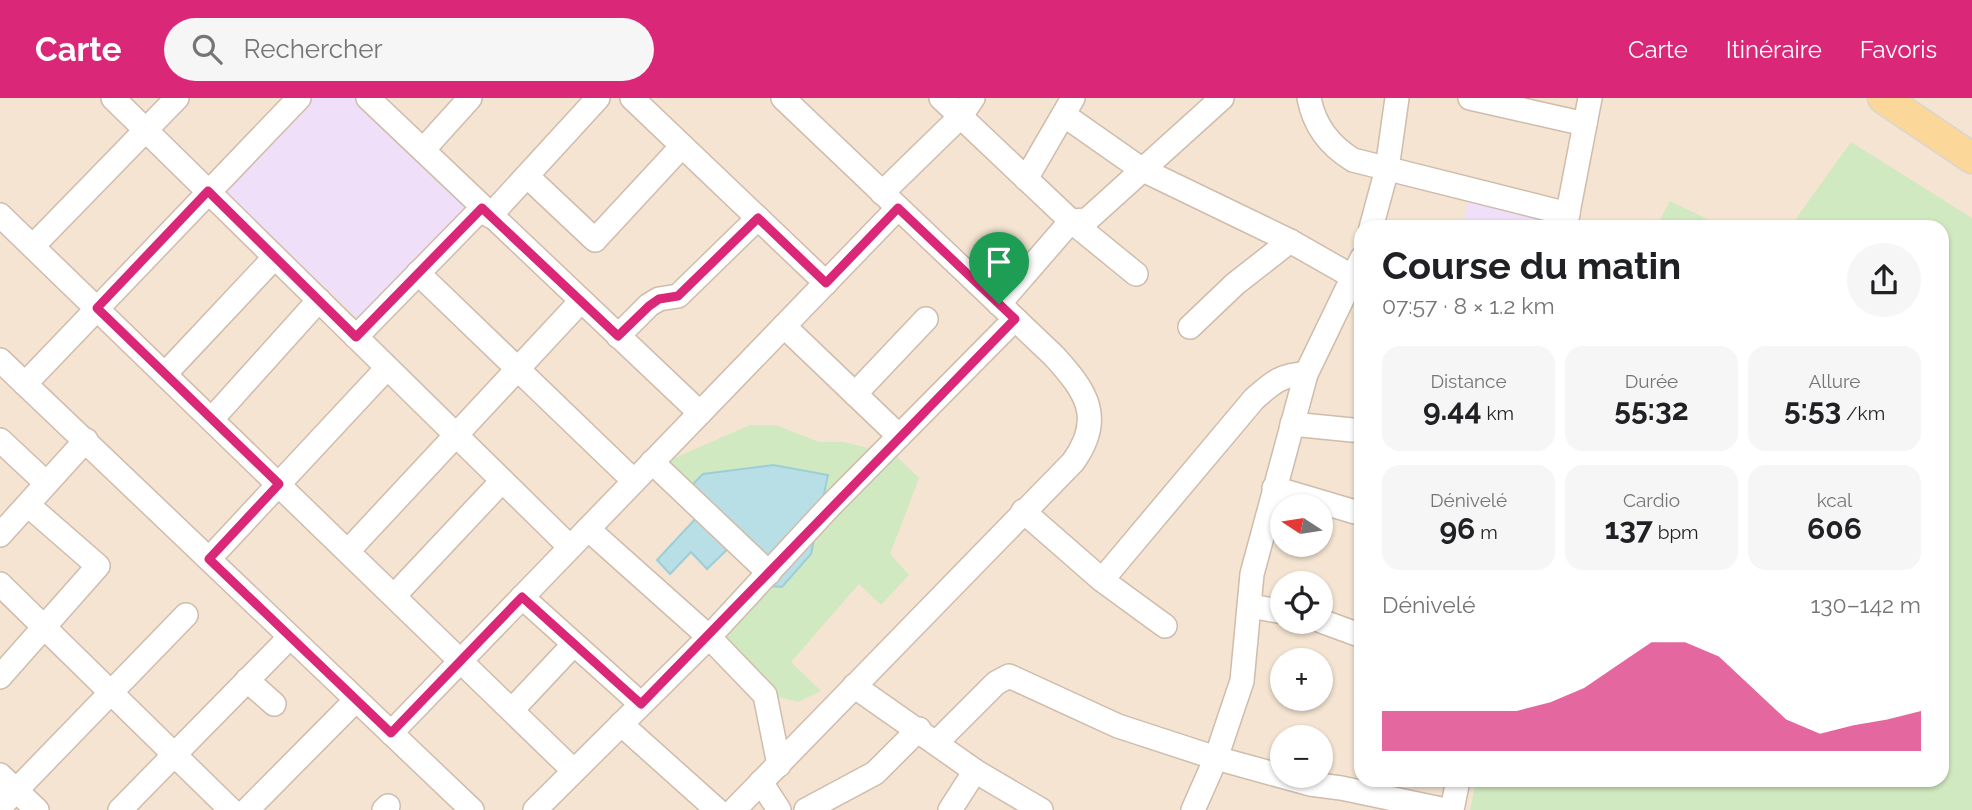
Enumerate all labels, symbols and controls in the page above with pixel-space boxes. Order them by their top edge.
search box [164,18,654,81]
text: Carte [35,30,122,69]
icon: search [188,30,226,68]
text: Rechercher [244,34,383,64]
text: Carte [1628,35,1688,64]
text: Itinéraire [1726,35,1822,64]
text: Favoris [1860,35,1937,64]
pin [969,232,1029,304]
icon: arrive [980,243,1018,281]
text: Course du matin [1382,243,1681,288]
button: share [1847,243,1921,317]
text: 07:57 · 8 × 1.2 km [1382,292,1555,319]
text: Distance [1430,370,1507,392]
text: Durée [1625,370,1678,392]
text: Allure [1809,370,1860,392]
text: 9.44 [1423,392,1482,427]
text: 55:32 [1614,392,1689,427]
text: 5:53 [1784,392,1841,427]
text: km [1482,402,1514,424]
text: /km [1841,402,1885,424]
text: Dénivelé [1430,489,1507,511]
text: Cardio [1623,489,1680,511]
text: kcal [1817,489,1852,511]
north arrow [1270,494,1334,556]
map controls [1270,494,1333,788]
text: 96 [1439,511,1475,546]
text: 137 [1604,511,1653,546]
text: 606 [1807,511,1862,546]
text: m [1475,521,1498,543]
text: bpm [1653,521,1699,543]
button: locate [1270,571,1333,634]
text: Dénivelé [1382,591,1475,618]
text: 130–142 m [1810,591,1921,618]
button: + [1270,648,1333,711]
button: − [1270,725,1333,788]

